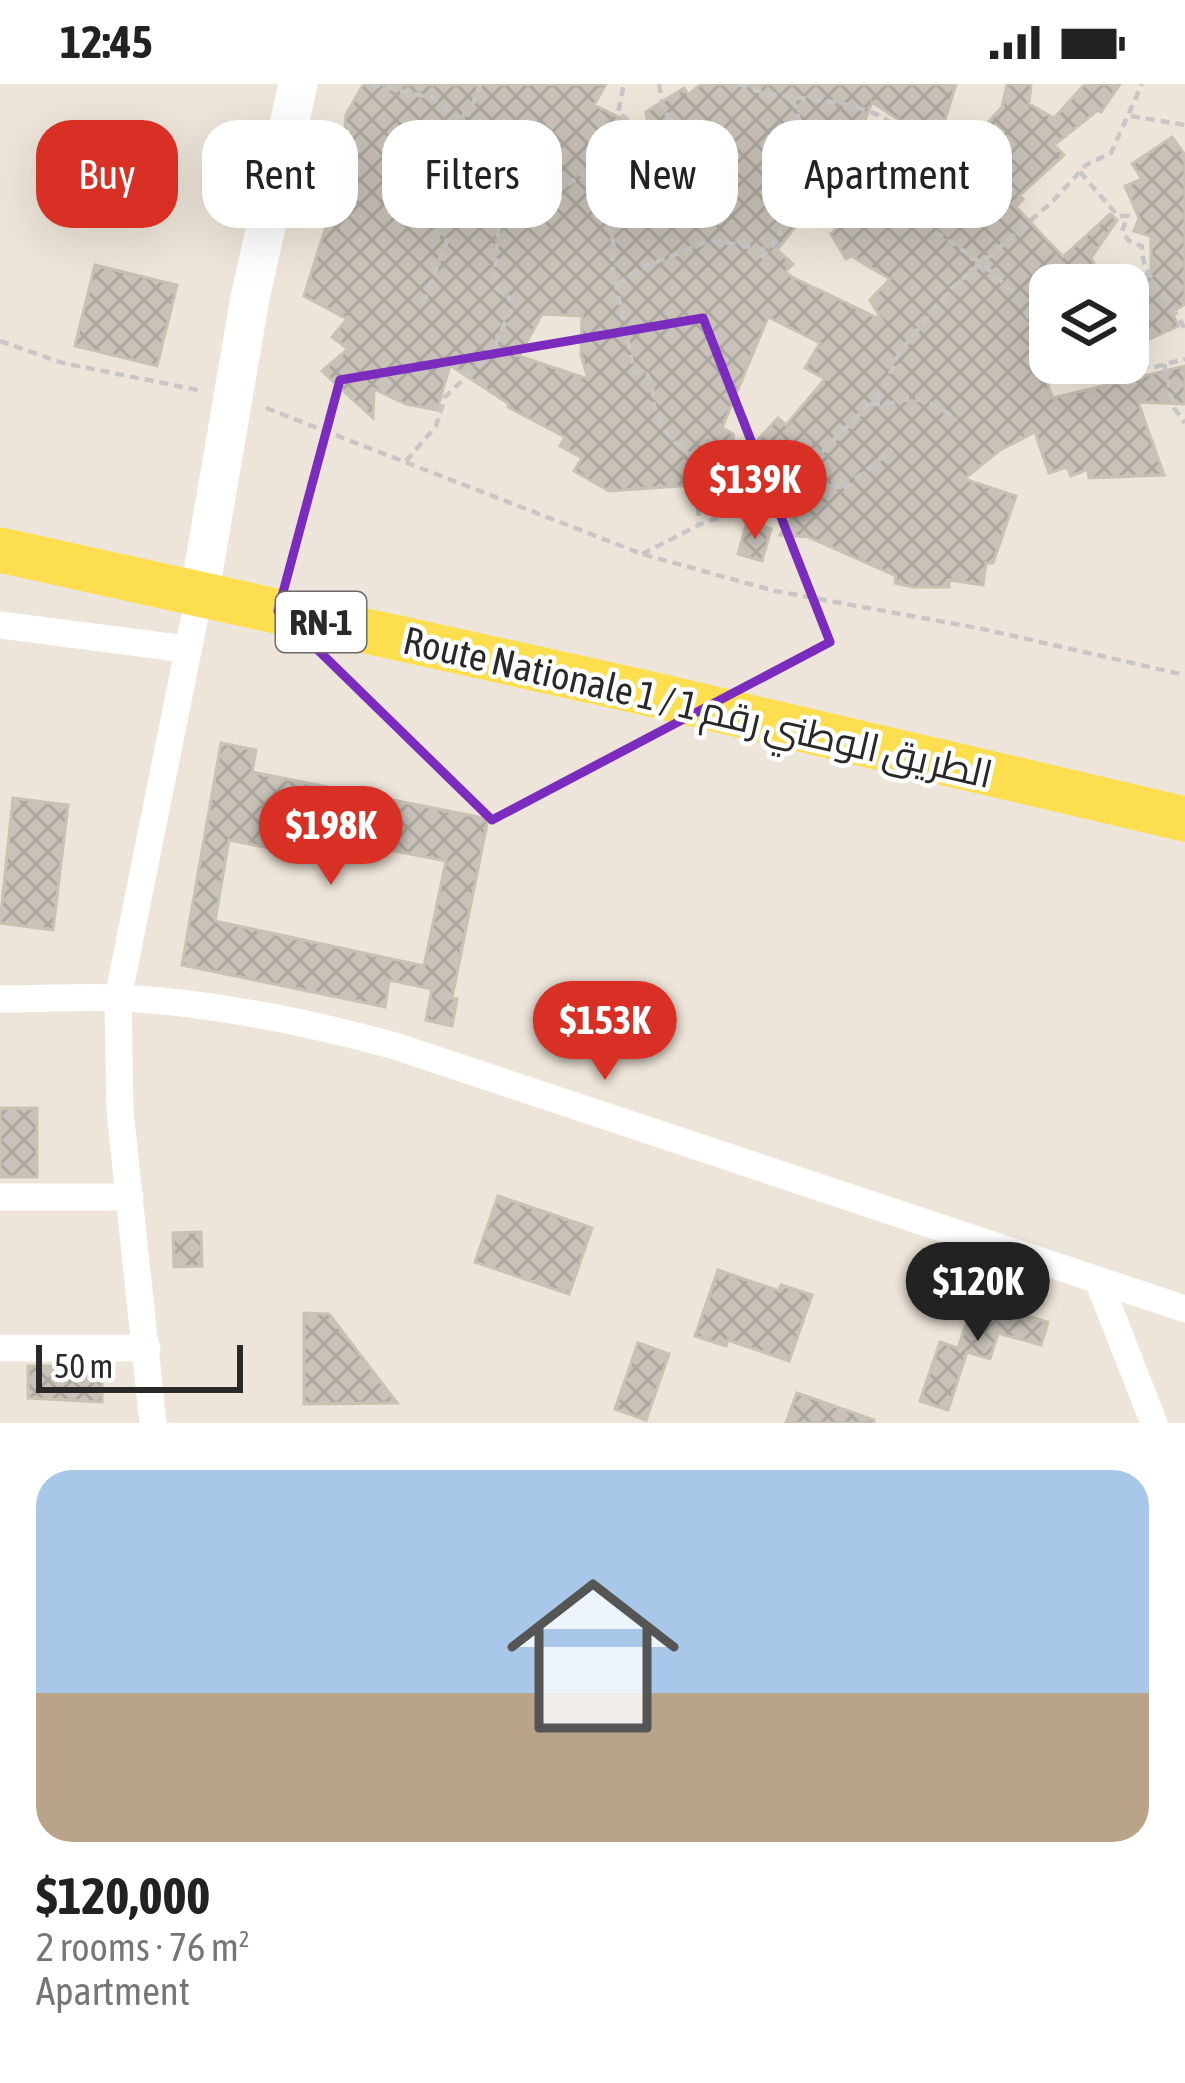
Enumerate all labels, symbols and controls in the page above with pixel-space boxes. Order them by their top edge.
text: 12:45 [60,16,153,68]
chip: Buy [36,120,178,228]
chip: Rent [202,120,358,228]
chip: Filters [382,120,562,228]
chip: New [586,120,738,228]
chip: Apartment [762,120,1012,228]
map controls [1029,264,1149,384]
button: layers [1029,264,1149,384]
pin: $139K [671,440,839,542]
text: $139K [710,457,800,501]
road number: RN-1 [276,592,366,652]
street label: Route Nationale 1 / الطريق الوطني رقم 1 [397,618,997,805]
pin: $198K [247,786,415,888]
text: $198K [286,803,376,847]
pin: $153K [521,981,689,1083]
text: $153K [560,998,650,1042]
pin: $120K [894,1242,1062,1344]
text: $120K [933,1259,1023,1303]
scale bar [36,1339,243,1392]
text: 50 m [54,1347,113,1385]
icon: home [485,1548,701,1764]
text: $120,000 [36,1866,210,1925]
text: 2 rooms · 76 m² [36,1925,250,1969]
text: Apartment [36,1969,190,2013]

